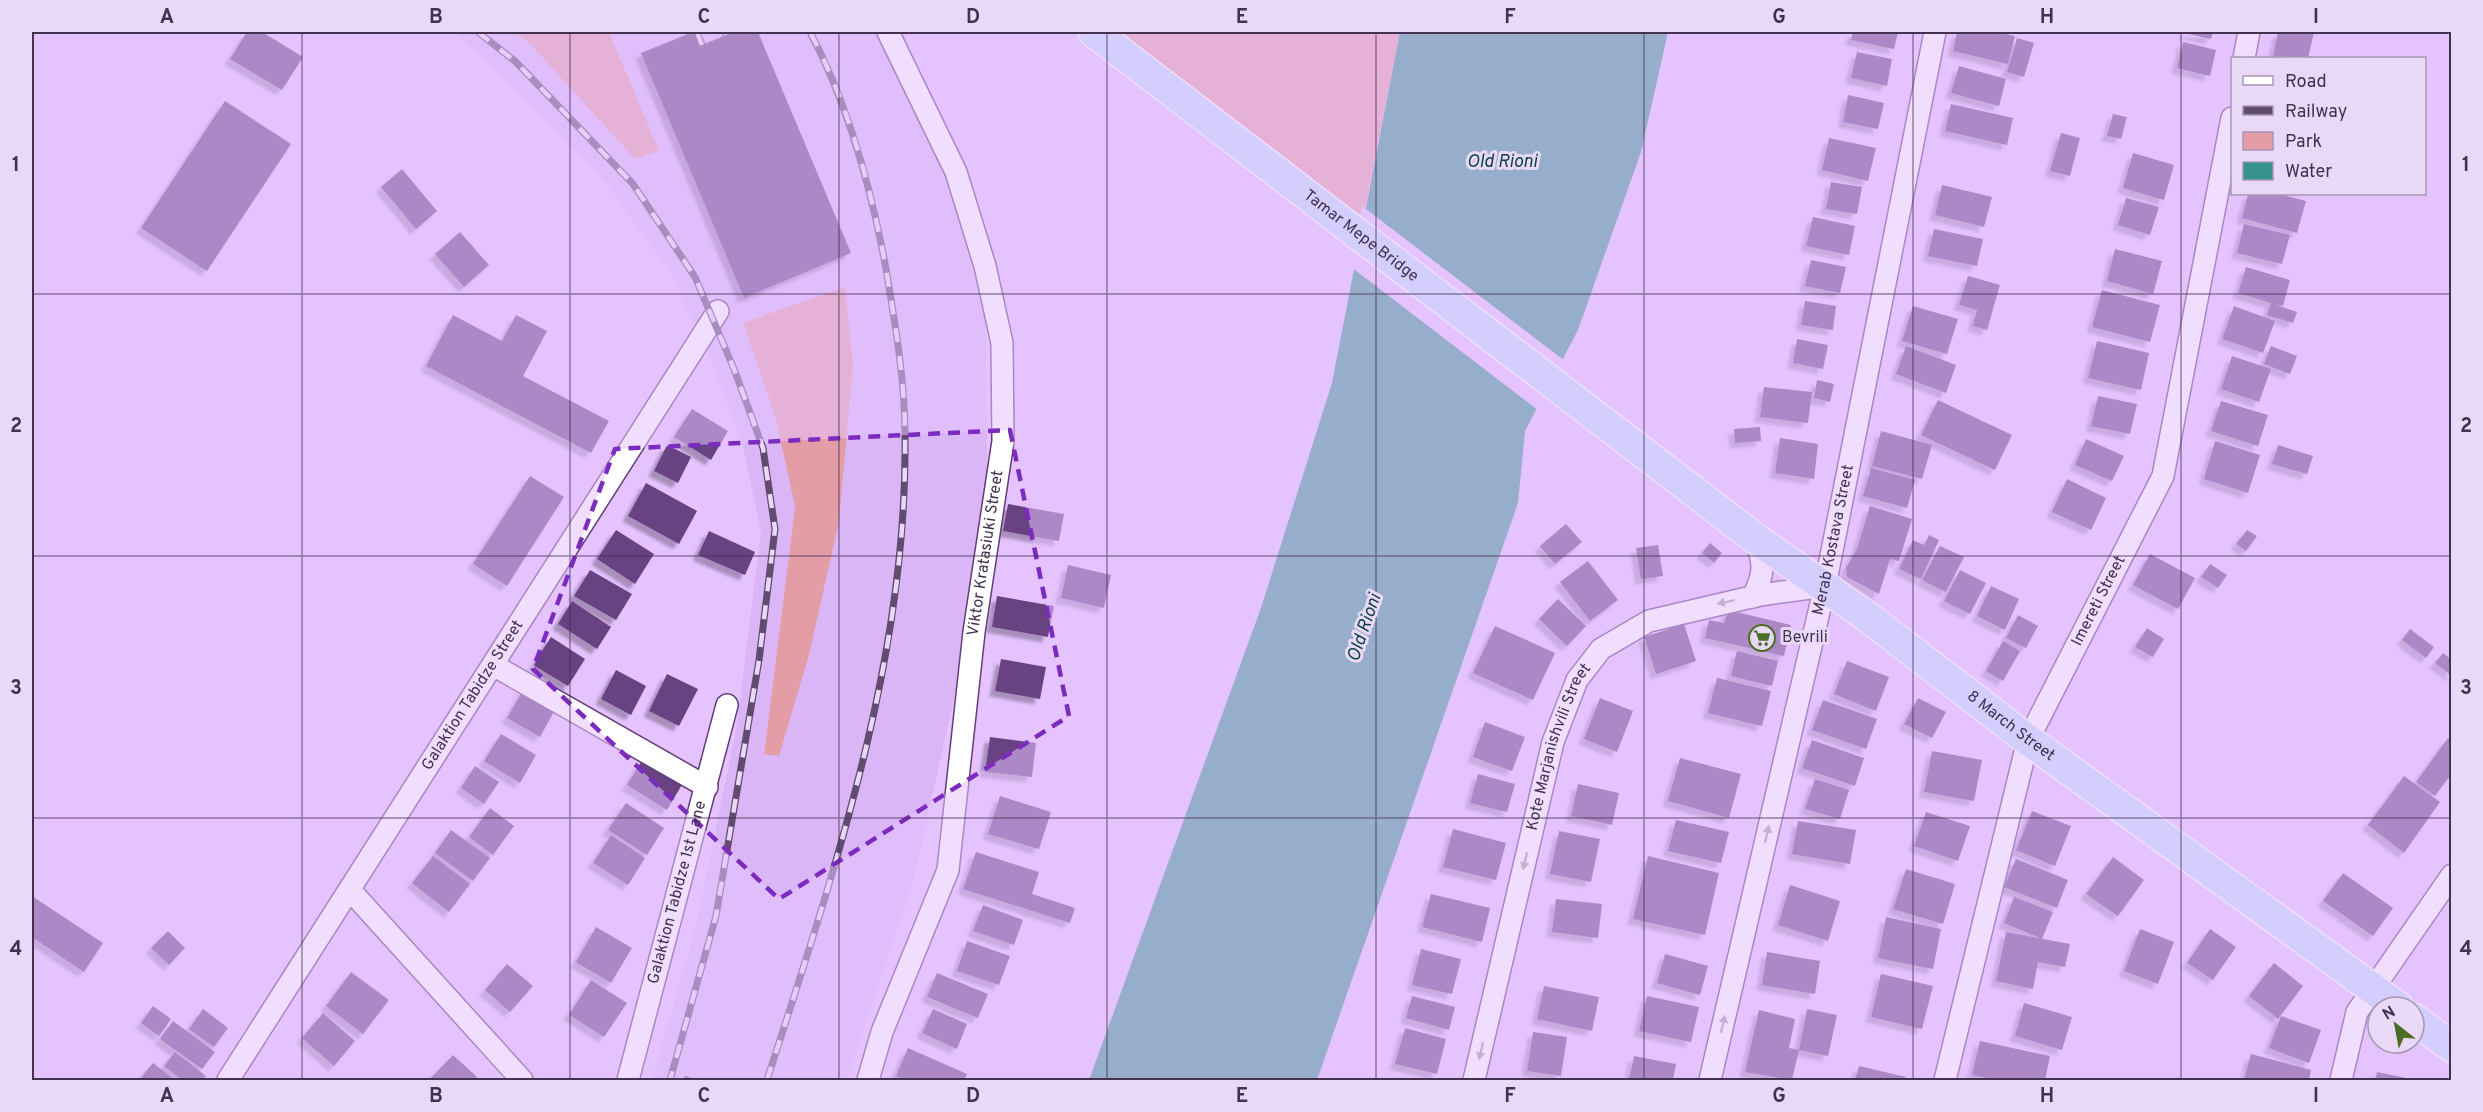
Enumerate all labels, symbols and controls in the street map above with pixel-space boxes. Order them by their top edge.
text: A [160,5,174,31]
text: B [429,5,443,31]
text: C [698,5,710,31]
text: D [966,5,980,31]
text: E [1236,5,1248,31]
text: F [1504,5,1516,31]
text: G [1772,5,1786,31]
text: H [2040,5,2054,31]
text: I [2313,5,2319,31]
legend [2231,57,2426,195]
text: Road [2285,71,2327,94]
text: Railway [2285,101,2347,124]
text: Park [2285,131,2322,154]
water label: Old Rioni [1467,151,1539,174]
text: 1 [12,153,20,179]
text: 1 [2462,153,2470,179]
text: Water [2285,161,2332,184]
street label: Tamar Mepe Bridge [1299,186,1422,287]
text: 2 [10,414,22,440]
text: 2 [2460,414,2472,440]
street label: Merab Kostava Street [1808,463,1859,617]
street label: Viktor Kratasiuki Street [963,469,1008,638]
street label: Imereti Street [2068,552,2130,650]
water label: Old Rioni [1343,590,1388,665]
one-way arrow [1717,598,1735,608]
street label: Galaktion Tabidze Street [418,617,528,774]
supermarket icon: Bevrili [1747,623,1777,653]
place label: Bevrili [1782,628,1828,648]
street label: Kote Marjanishvili Street [1523,660,1596,833]
text: 3 [10,676,22,702]
text: 3 [2460,676,2472,702]
street label: 8 March Street [1963,687,2059,766]
street label: Galaktion Tabidze 1st Lane [644,799,711,986]
one-way arrow [1763,824,1773,843]
one-way arrow [1520,852,1529,871]
text: 4 [10,937,22,963]
text: 4 [2460,937,2472,963]
north arrow [2366,995,2426,1055]
text: N [2379,1002,2399,1025]
one-way arrow [1719,1014,1729,1033]
one-way arrow [1476,1042,1486,1061]
text: A [160,1084,174,1110]
text: B [429,1084,443,1110]
text: C [698,1084,710,1110]
text: D [966,1084,980,1110]
text: E [1236,1084,1248,1110]
text: F [1504,1084,1516,1110]
text: G [1772,1084,1786,1110]
text: H [2040,1084,2054,1110]
text: I [2313,1084,2319,1110]

